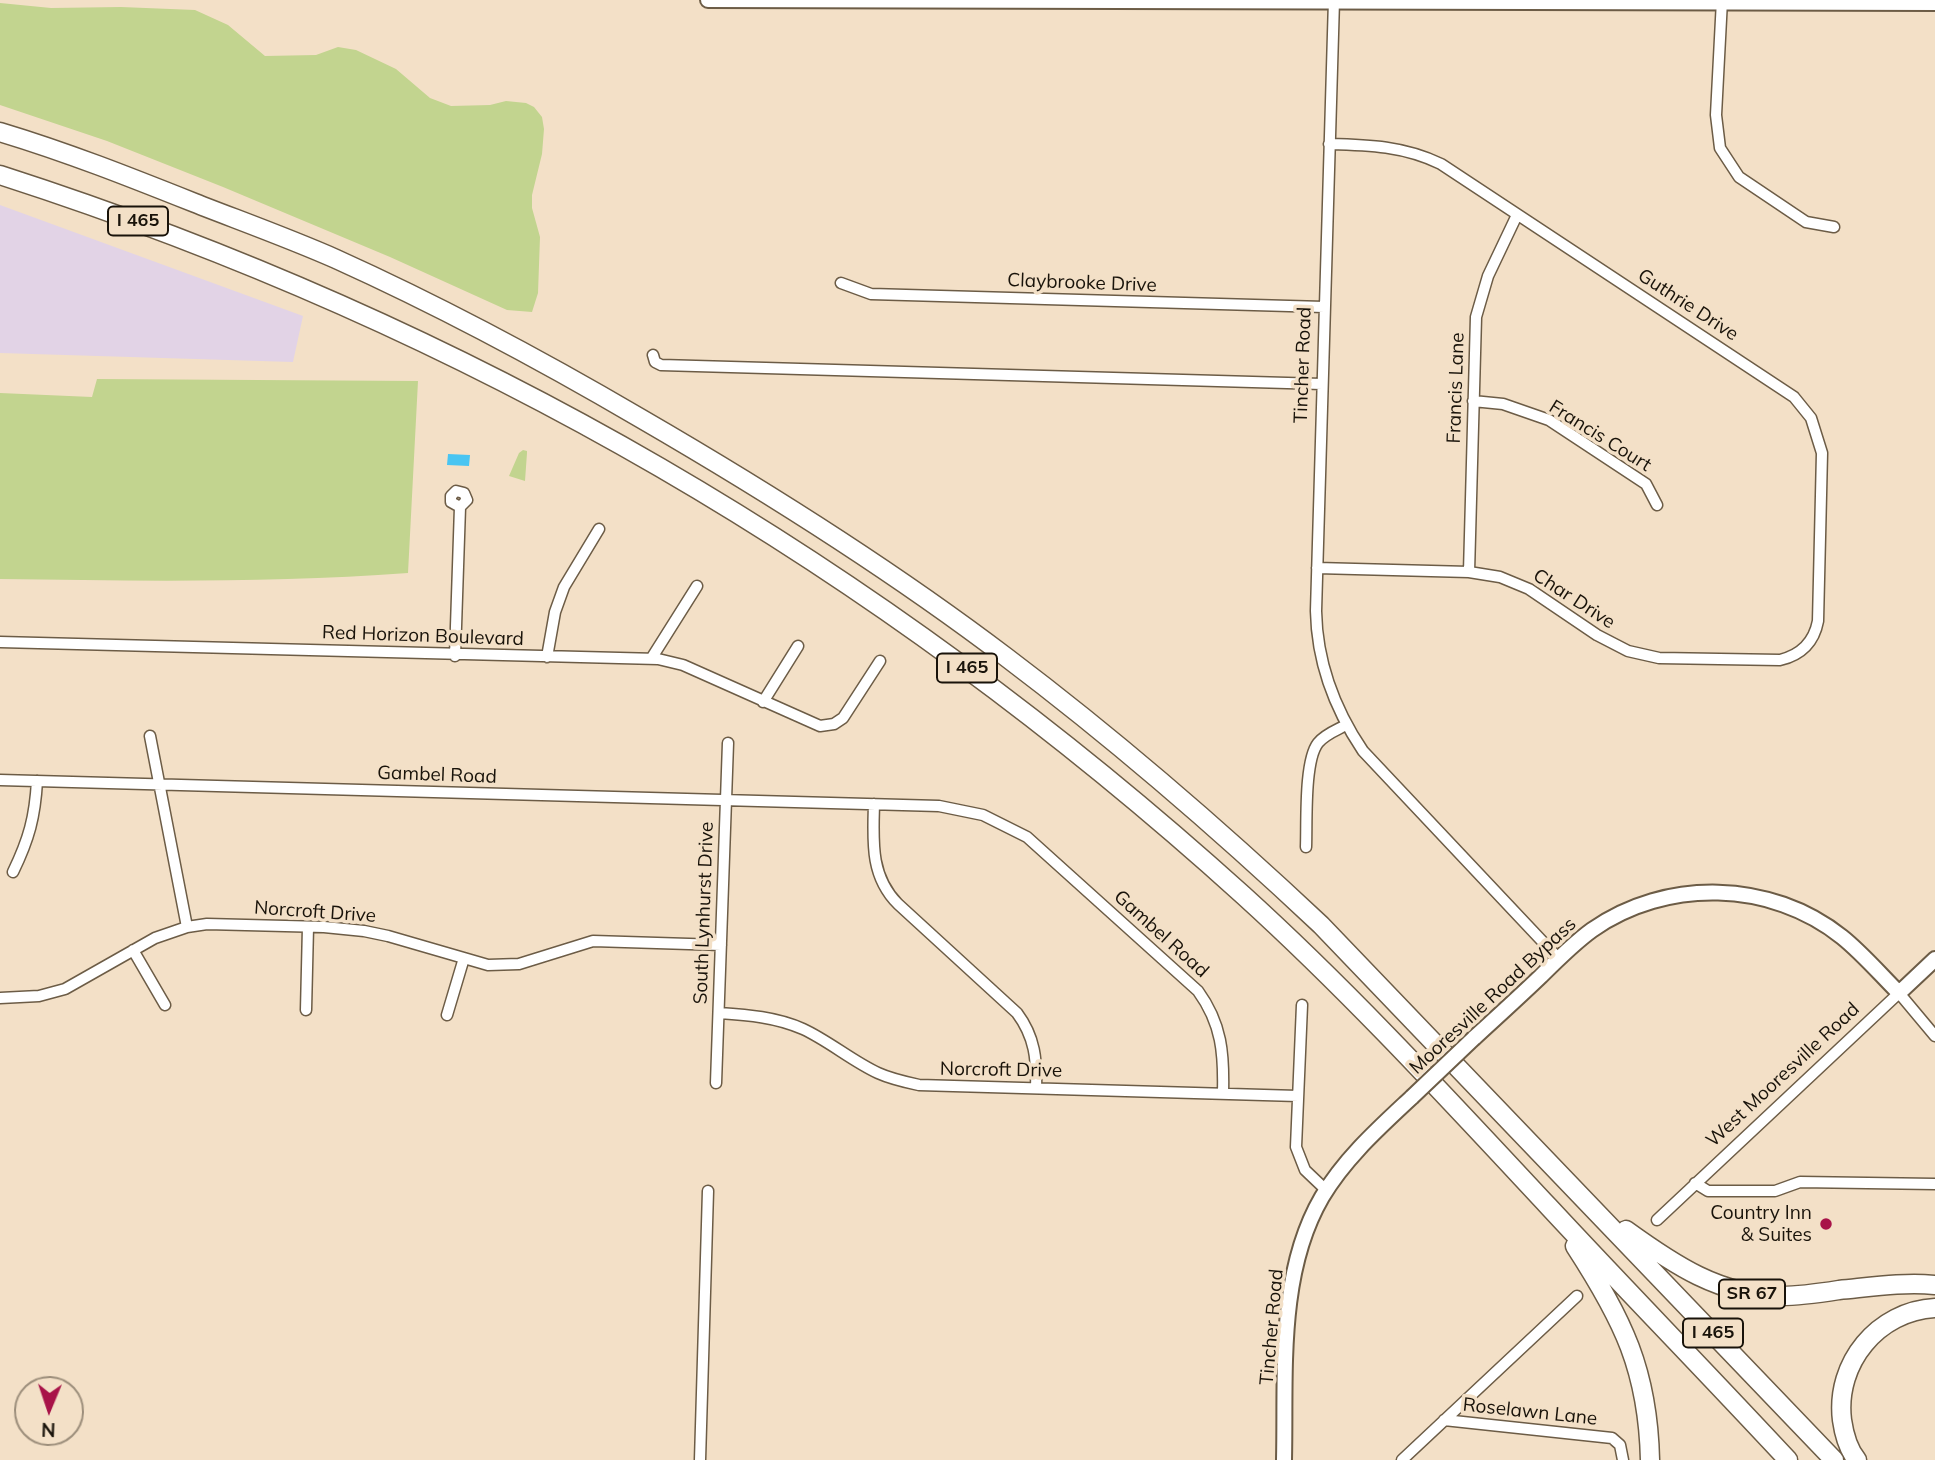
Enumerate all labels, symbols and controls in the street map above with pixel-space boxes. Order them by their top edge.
road number: I 465 [108,206,168,236]
street label: Guthrie Drive [1633,264,1743,346]
street label: Claybrooke Drive [1007,269,1157,297]
street label: Tincher Road [1290,306,1316,424]
street label: Francis Lane [1443,332,1469,444]
street label: Francis Court [1545,396,1655,476]
street label: Char Drive [1529,564,1619,634]
street label: Red Horizon Boulevard [322,621,524,651]
road number: I 465 [937,654,997,682]
street label: Gambel Road [377,762,497,788]
street label: South Lynhurst Drive [689,821,719,1005]
street label: Gambel Road [1109,885,1213,983]
street label: Norcroft Drive [253,896,377,928]
street label: Mooresville Road Bypass [1405,913,1581,1079]
street label: West Mooresville Road [1702,998,1864,1152]
street label: Norcroft Drive [940,1058,1062,1082]
place label: Country Inn & Suites [1710,1202,1812,1246]
marker: Country Inn & Suites [1818,1216,1834,1232]
street label: Tincher Road [1256,1268,1288,1386]
road number: SR 67 [1719,1280,1785,1308]
road number: I 465 [1683,1318,1743,1348]
north arrow [14,1376,84,1446]
street label: Roselawn Lane [1462,1394,1598,1430]
text: N [41,1418,56,1442]

